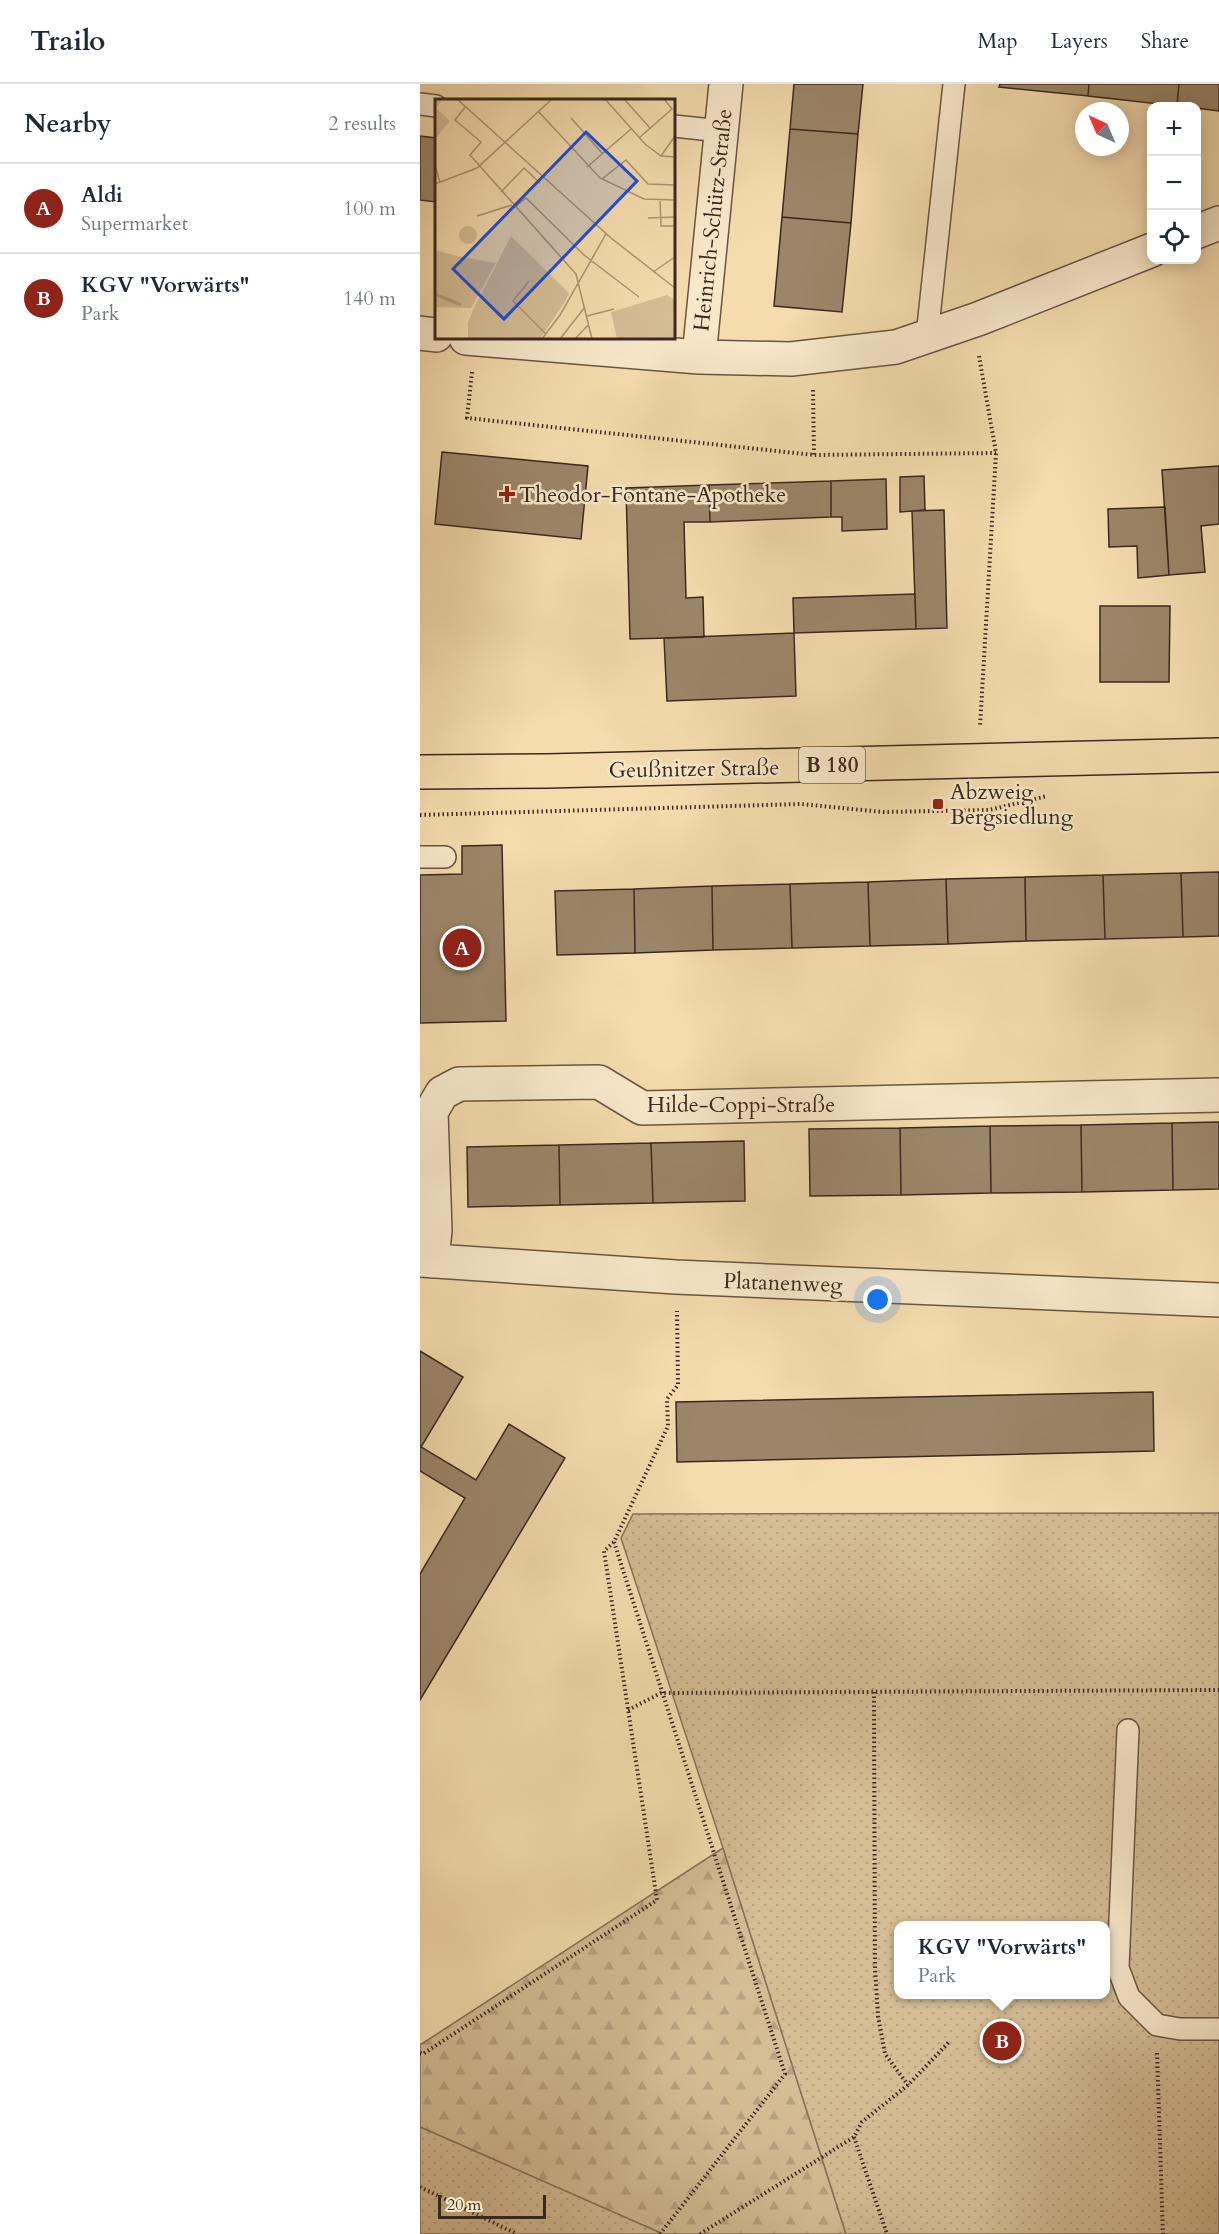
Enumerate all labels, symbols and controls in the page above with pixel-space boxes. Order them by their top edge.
text: Trailo [30,22,105,60]
text: Map [978,27,1018,56]
text: Layers [1051,27,1108,56]
text: Share [1141,27,1189,56]
inset map [435,99,675,339]
north arrow [1075,102,1129,156]
map controls [1147,102,1201,264]
button: + [1147,102,1201,156]
text: Nearby [24,106,112,141]
street label: Heinrich-Schütz-Straße [686,107,740,333]
text: 2 results [328,110,396,137]
button: − [1147,156,1201,210]
text: Aldi [81,180,123,210]
text: A [36,195,51,222]
text: 100 m [343,195,396,222]
text: Supermarket [81,210,188,237]
button: locate [1147,210,1201,264]
text: KGV "Vorwärts" [81,270,250,300]
text: B [36,285,51,312]
text: 140 m [343,285,396,312]
text: Park [81,300,119,327]
place label: Theodor-Fontane-Apotheke [519,480,786,510]
marker: Theodor-Fontane-Apotheke [500,487,514,501]
road number: B 180 [799,747,865,783]
street label: Geußnitzer Straße [608,753,780,785]
place label: Abzweig Bergsiedlung [950,777,1074,832]
marker: Abzweig Bergsiedlung [931,797,945,811]
pin: A [442,926,482,970]
street label: Hilde-Coppi-Straße [647,1090,835,1120]
street label: Platanenweg [723,1266,844,1300]
your location [863,1285,892,1314]
popup [894,1921,1110,1999]
text: KGV "Vorwärts" [918,1932,1086,1962]
text: Park [918,1962,956,1989]
pin: B [982,2018,1022,2064]
scale bar [438,2192,546,2220]
text: 20 m [447,2194,481,2216]

